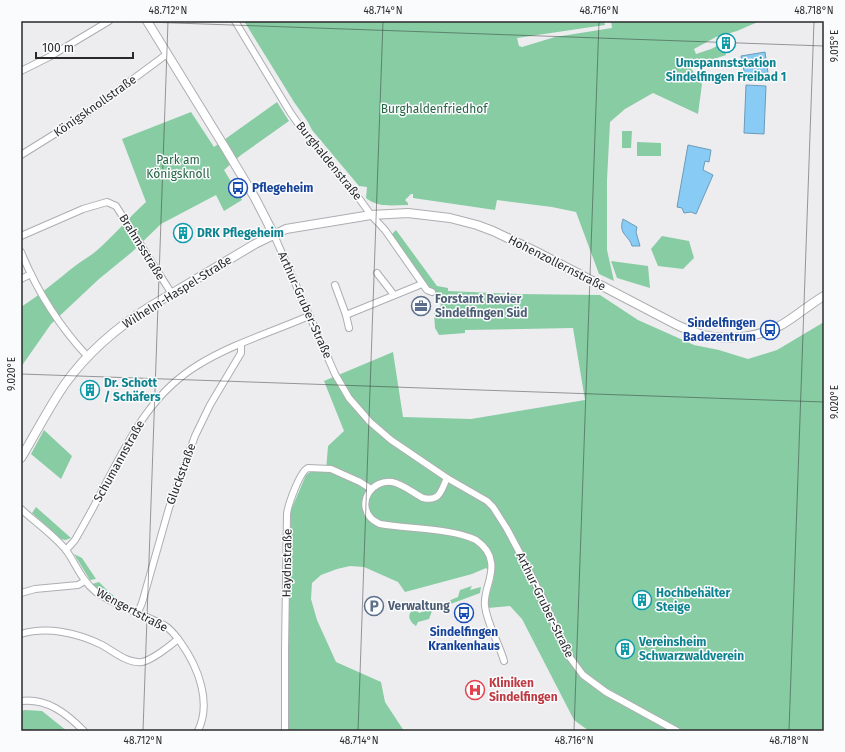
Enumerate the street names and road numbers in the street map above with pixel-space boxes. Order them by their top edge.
street label: Königsknollstraße [51,72,139,140]
street label: Burghaldenstraße [293,119,365,203]
street label: Brahmsstraße [116,211,168,283]
street label: Hohenzollernstraße [506,232,608,294]
street label: Arthur-Gruber-Straße [275,249,335,361]
street label: Wilhelm-Haspel-Straße [120,253,234,331]
street label: Schumannstraße [91,418,147,504]
street label: Gluckstraße [163,441,199,507]
street label: Haydnstraße [279,528,295,598]
street label: Arthur-Gruber-Straße [513,550,577,660]
street label: Wengertstraße [94,585,170,635]

